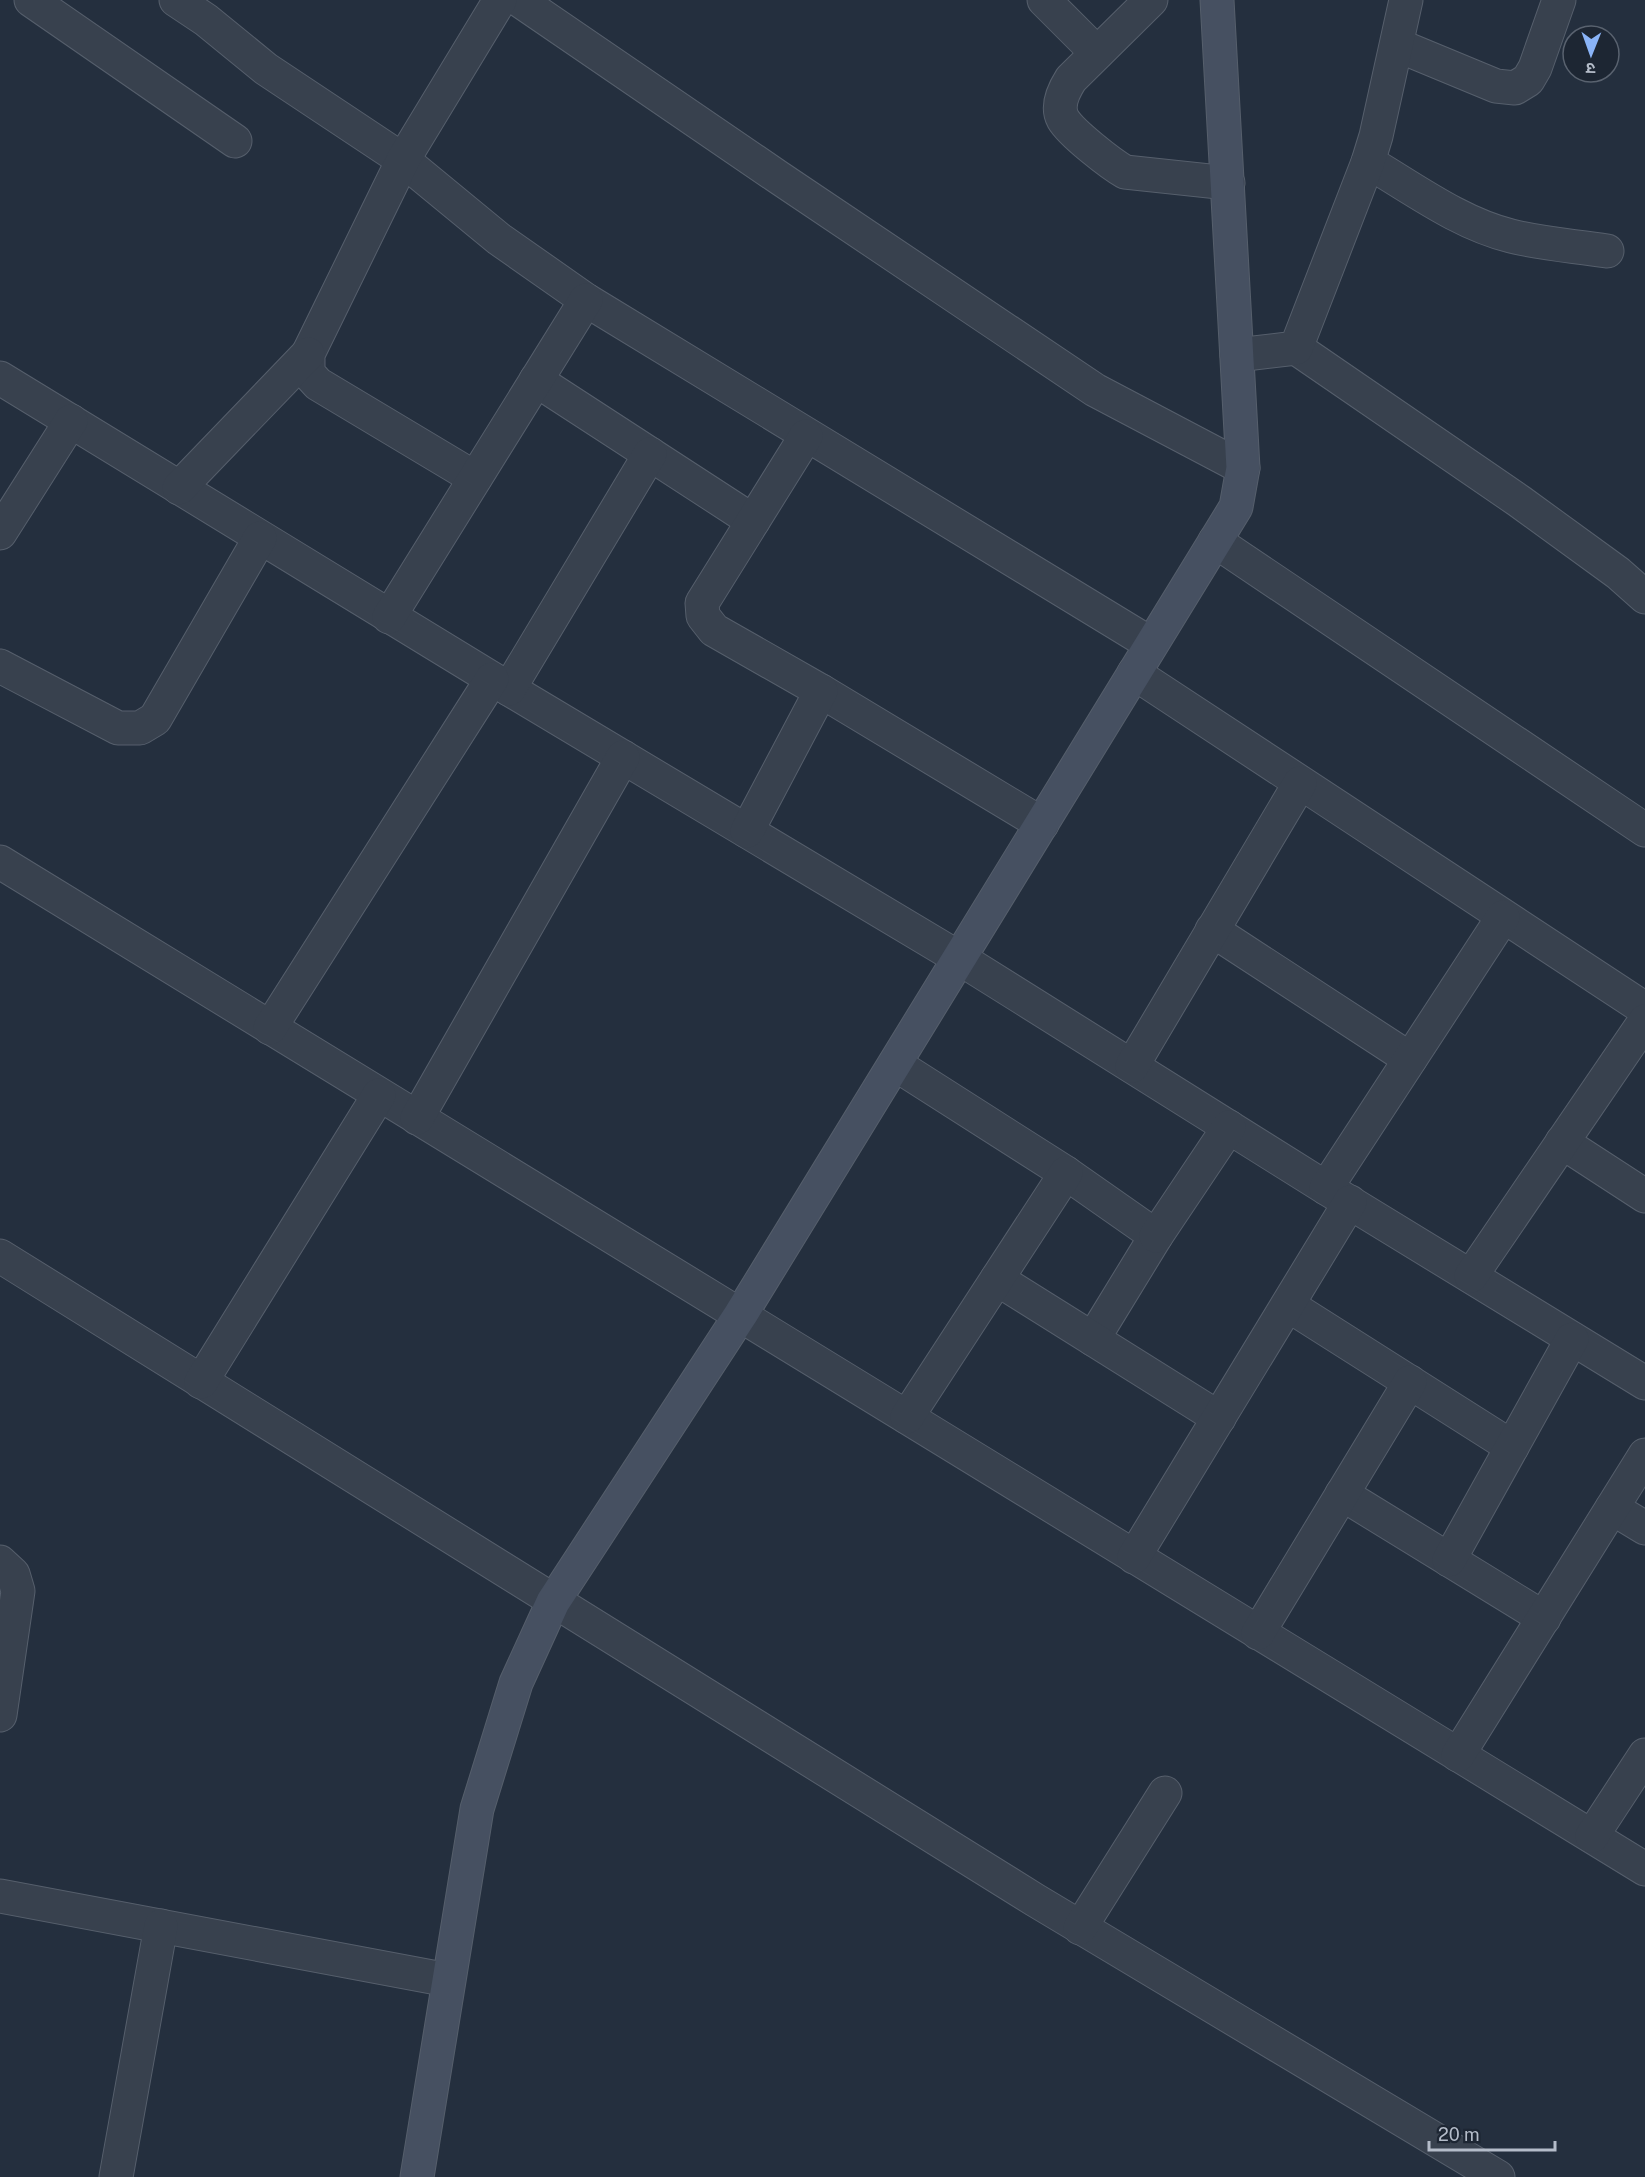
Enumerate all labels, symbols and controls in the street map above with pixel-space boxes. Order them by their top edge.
north arrow [1561,24,1621,84]
text: उ [1585,59,1596,78]
scale bar [1429,2114,1555,2152]
text: 20 m [1438,2124,1480,2145]

